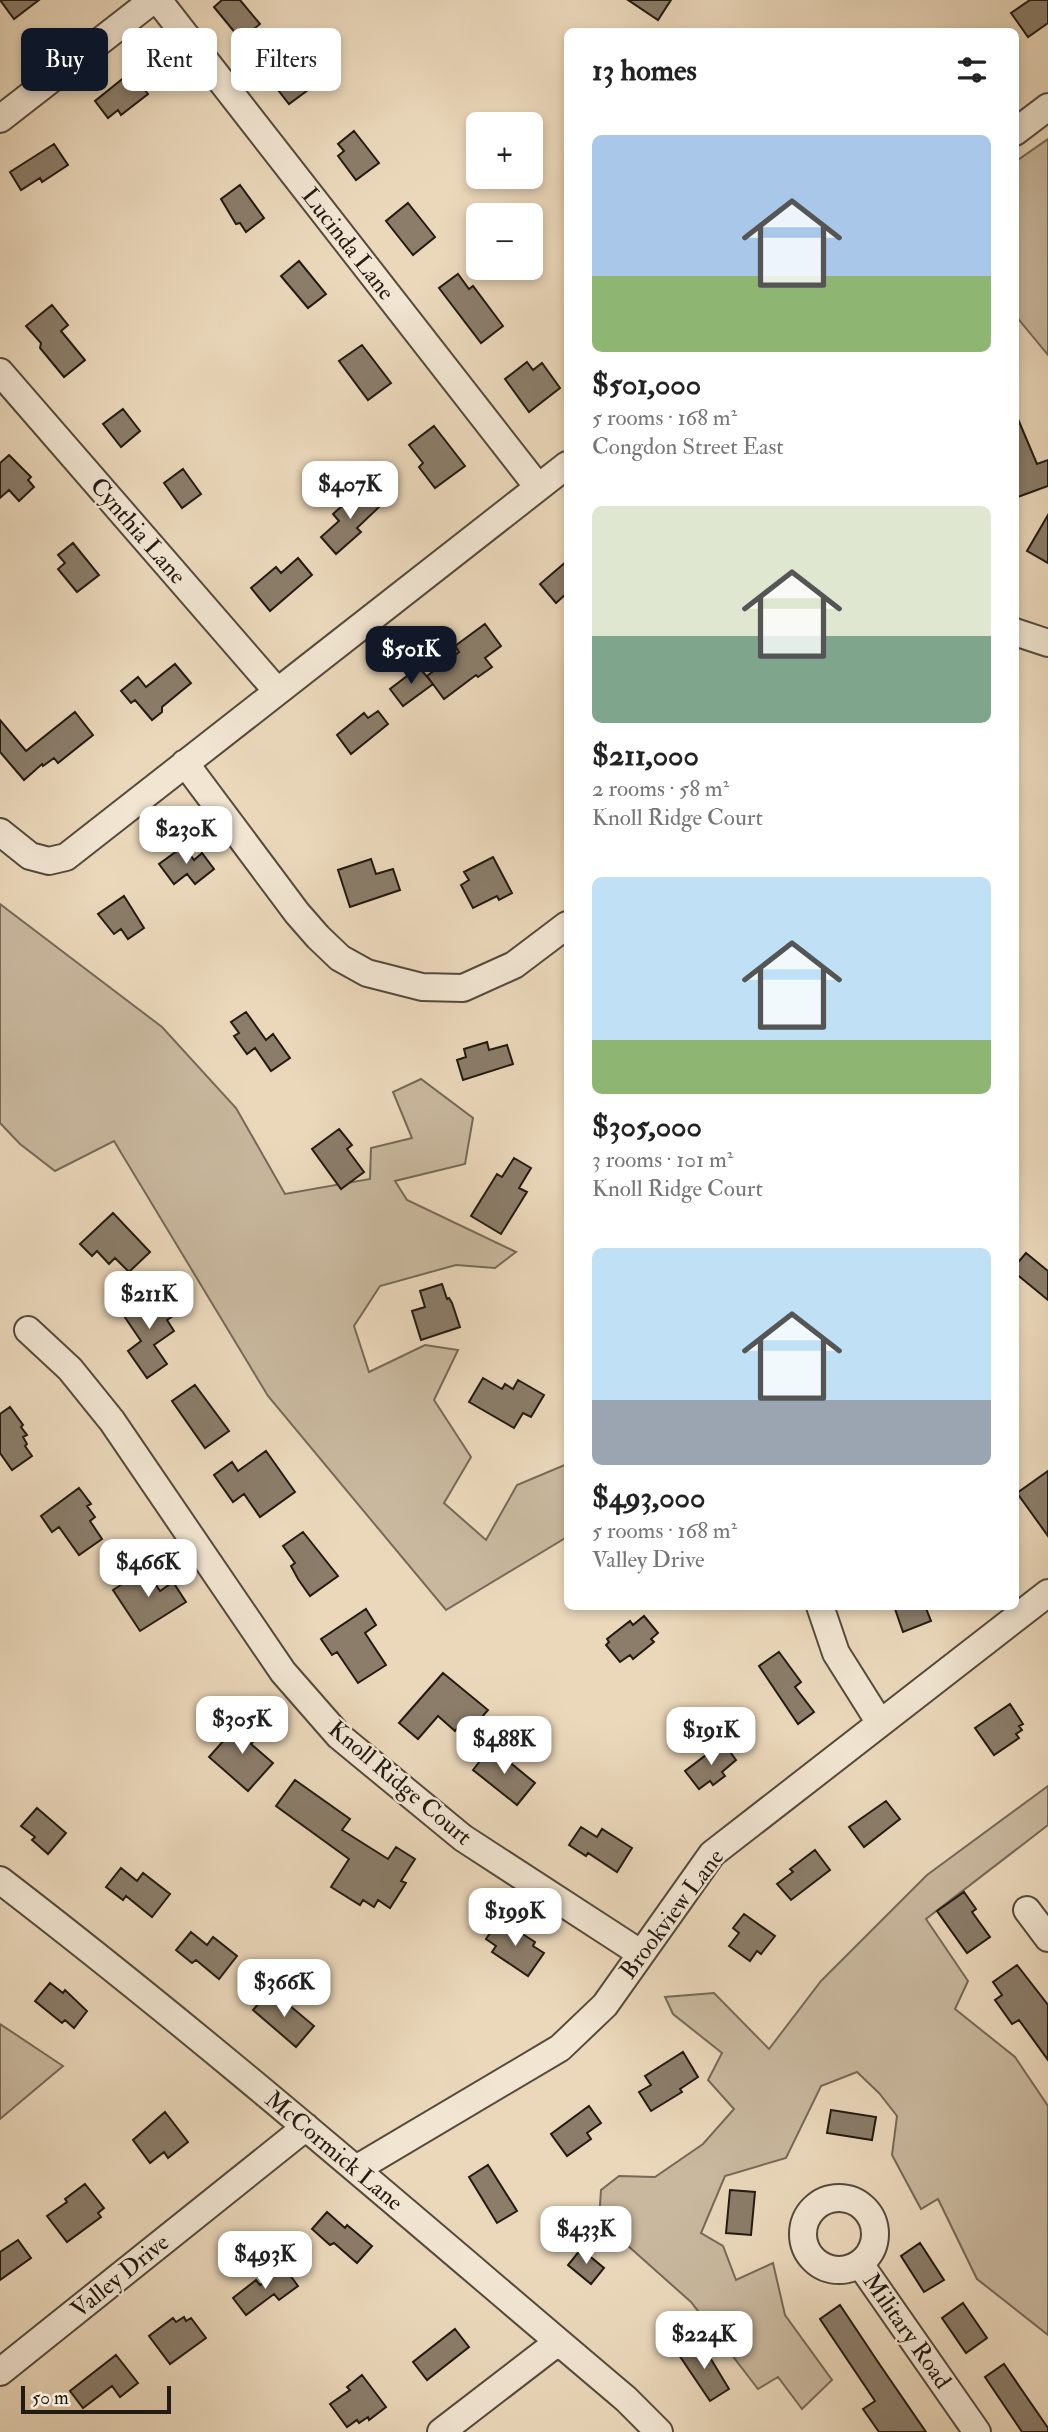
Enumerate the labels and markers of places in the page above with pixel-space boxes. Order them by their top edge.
pin: $407K [301,462,399,521]
pin: $501K [362,626,460,686]
pin: $230K [137,806,235,866]
pin: $211K [100,1272,198,1331]
pin: $466K [99,1540,197,1599]
pin: $305K [193,1696,291,1756]
pin: $191K [662,1708,760,1767]
pin: $488K [455,1716,553,1776]
pin: $199K [466,1888,564,1948]
pin: $366K [235,1960,333,2019]
pin: $433K [537,2206,635,2266]
pin: $493K [216,2232,314,2291]
pin: $224K [655,2312,753,2371]

